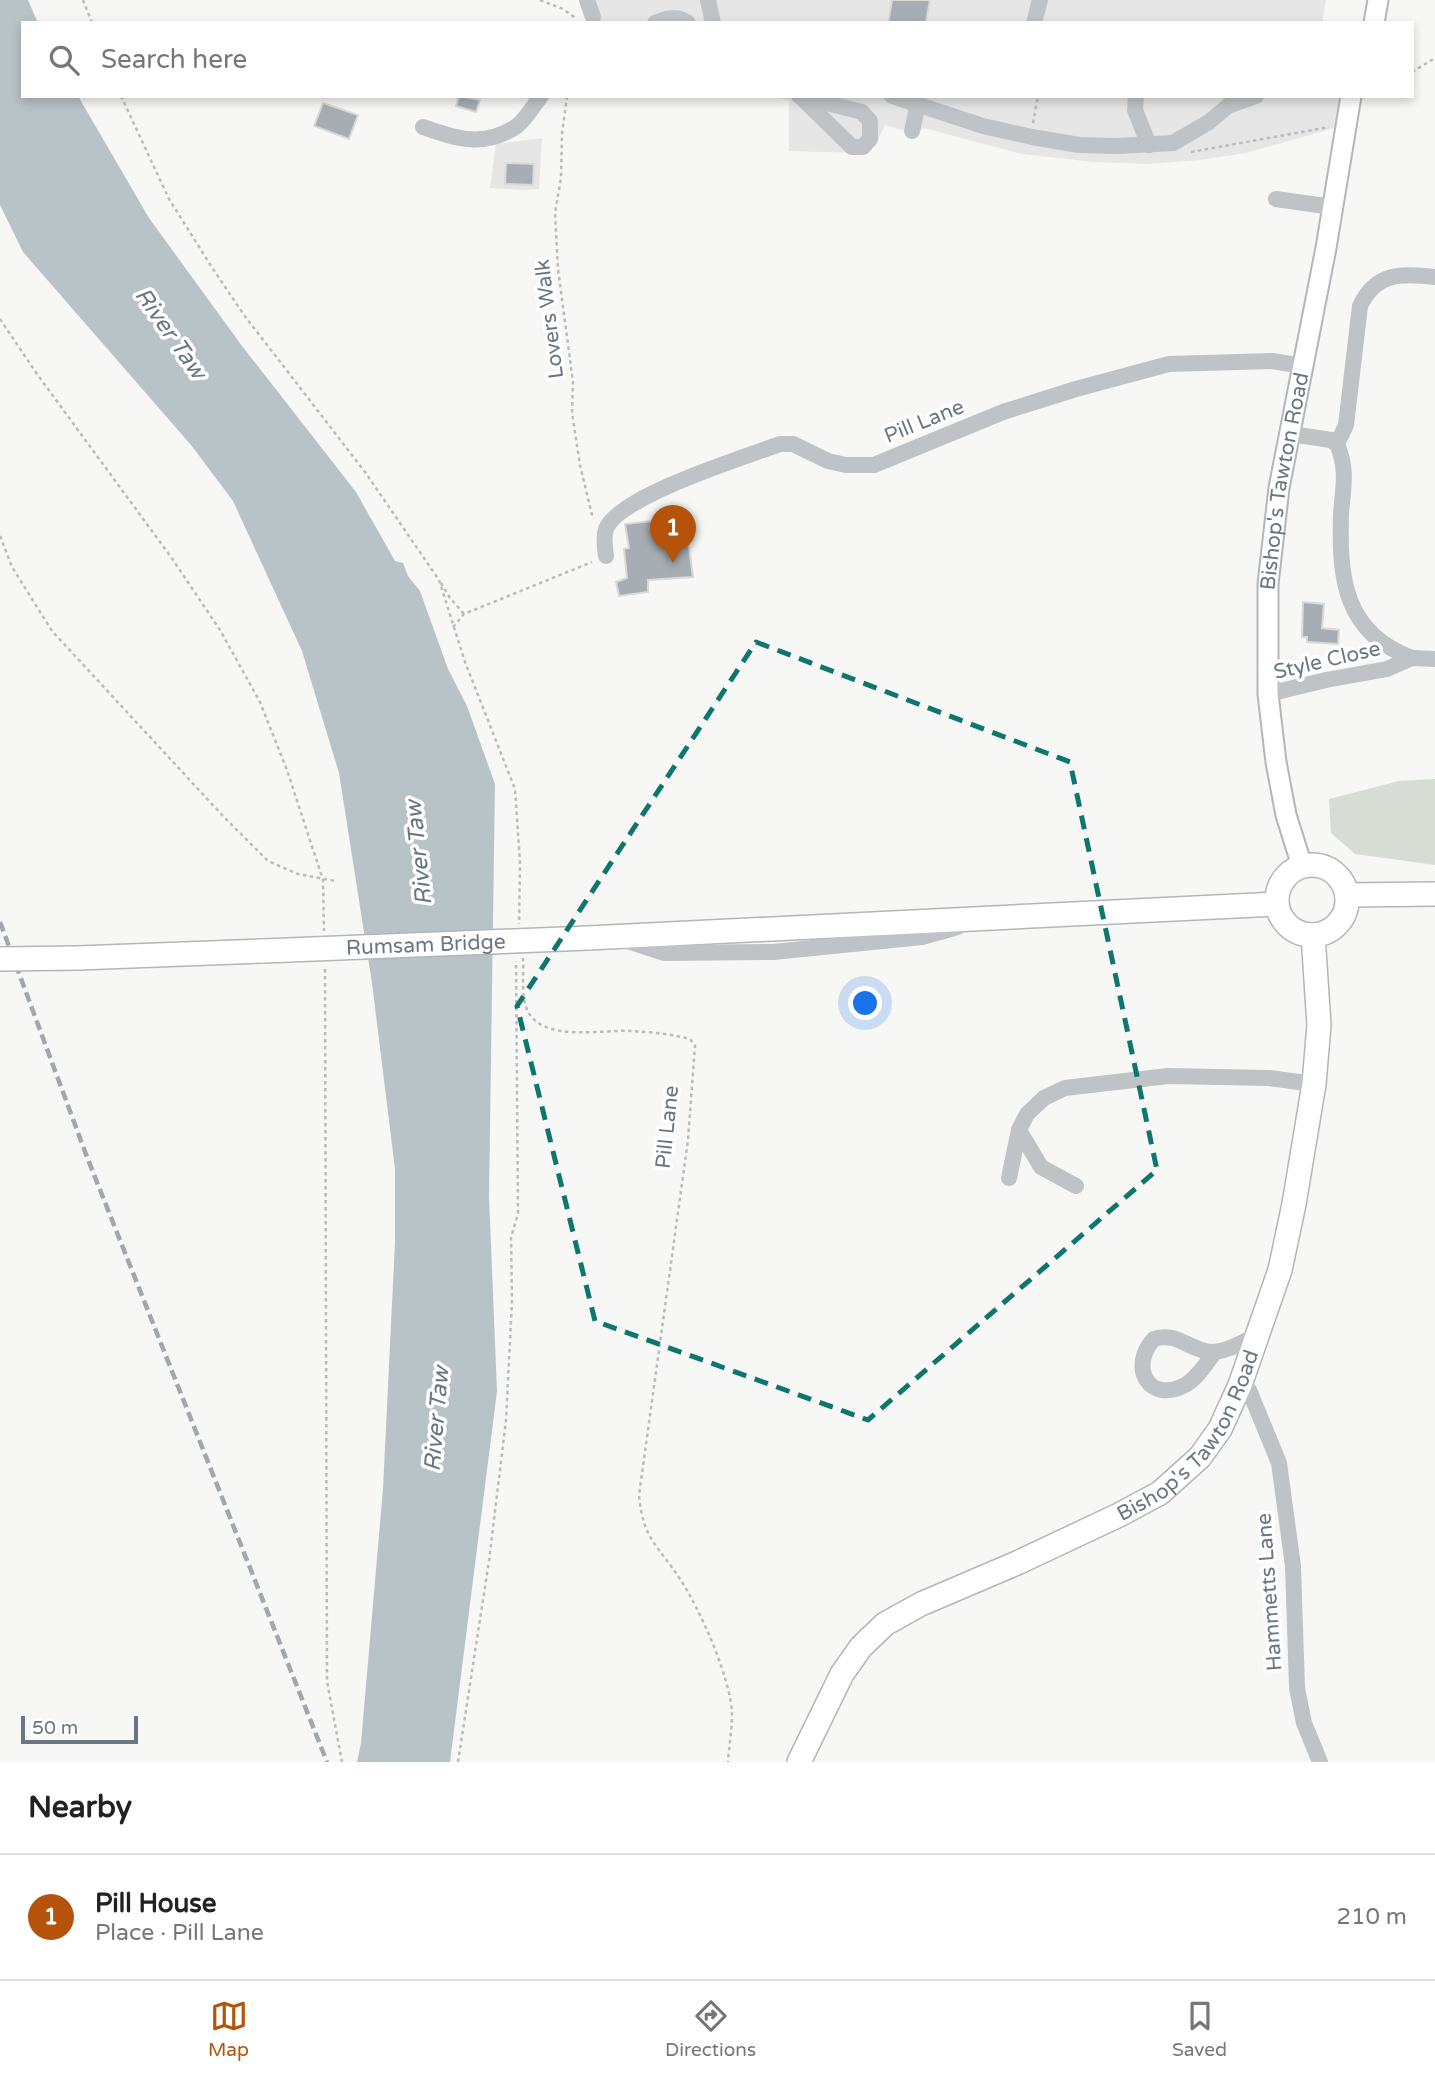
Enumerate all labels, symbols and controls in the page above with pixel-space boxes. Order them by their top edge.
search box [21,21,1414,98]
icon: search [45,41,83,79]
text: Search here [101,44,247,75]
street label: Lovers Walk [530,258,569,380]
water label: River Taw [129,283,213,387]
street label: Bishop's Tawton Road [1255,370,1314,591]
street label: Pill Lane [881,394,968,449]
pin: 1 [650,505,696,563]
street label: Style Close [1271,636,1383,685]
water label: River Taw [399,796,438,907]
street label: Rumsam Bridge [346,929,506,961]
your location [848,986,882,1020]
street label: Pill Lane [651,1084,684,1170]
street label: Bishop's Tawton Road [1113,1347,1264,1527]
water label: River Taw [418,1363,456,1473]
street label: Hammetts Lane [1252,1512,1287,1672]
scale bar [21,1713,138,1745]
text: 50 m [32,1717,78,1739]
text: Nearby [28,1789,132,1826]
text: Pill House [95,1888,217,1919]
text: 1 [44,1903,58,1931]
text: 210 m [1337,1903,1407,1931]
text: Place · Pill Lane [95,1919,264,1947]
tab: Map [208,1997,249,2061]
tab: Directions [665,1997,756,2061]
tab: Saved [1172,1997,1227,2061]

